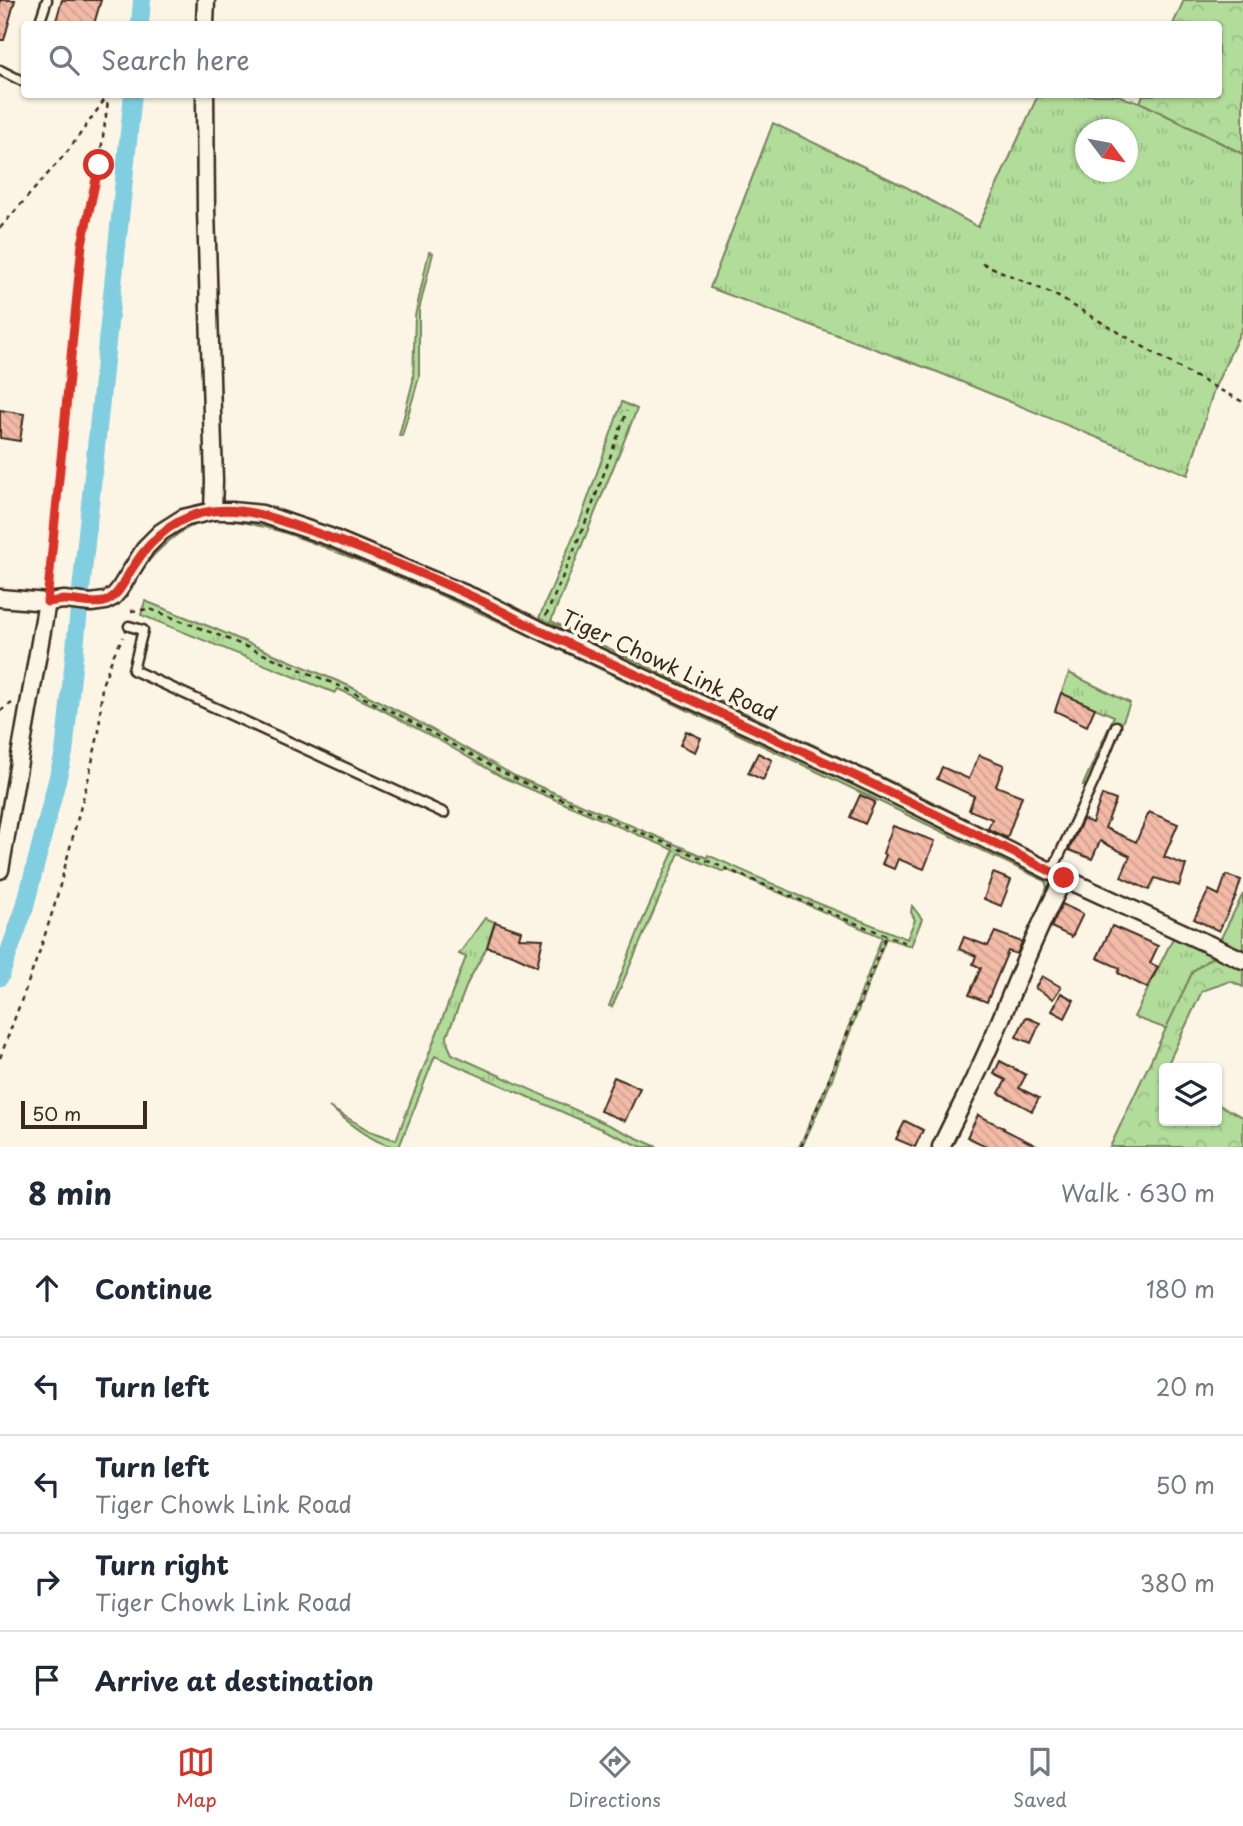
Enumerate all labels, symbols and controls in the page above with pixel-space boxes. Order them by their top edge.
search box [21,21,1222,98]
text: Search here [101,40,250,79]
icon: search [45,41,83,79]
north arrow [1075,119,1138,182]
route start [83,149,114,180]
street label: Tiger Chowk Link Road [557,600,783,728]
route end [1048,862,1079,893]
map controls [1159,1063,1222,1126]
button: layers [1159,1063,1222,1126]
scale bar [21,1098,147,1130]
text: 50 m [32,1099,81,1127]
text: 8 min [28,1170,112,1215]
text: Walk · 630 m [1061,1175,1215,1210]
icon: ahead [28,1269,66,1307]
text: Continue [95,1269,212,1308]
text: 180 m [1146,1271,1215,1306]
icon: left [28,1367,66,1405]
text: Turn left [95,1367,210,1406]
text: 20 m [1156,1369,1215,1404]
text: Turn left [95,1447,210,1486]
icon: left [28,1465,66,1503]
text: 50 m [1155,1467,1215,1502]
text: Tiger Chowk Link Road [95,1486,352,1521]
text: Turn right [95,1545,229,1584]
icon: right [28,1563,66,1601]
text: 380 m [1140,1565,1215,1600]
text: Tiger Chowk Link Road [95,1584,352,1619]
icon: arrive [28,1661,66,1699]
text: Arrive at destination [95,1661,374,1700]
tab: Map [176,1743,217,1813]
tab: Directions [569,1743,661,1813]
tab: Saved [1013,1743,1067,1813]

